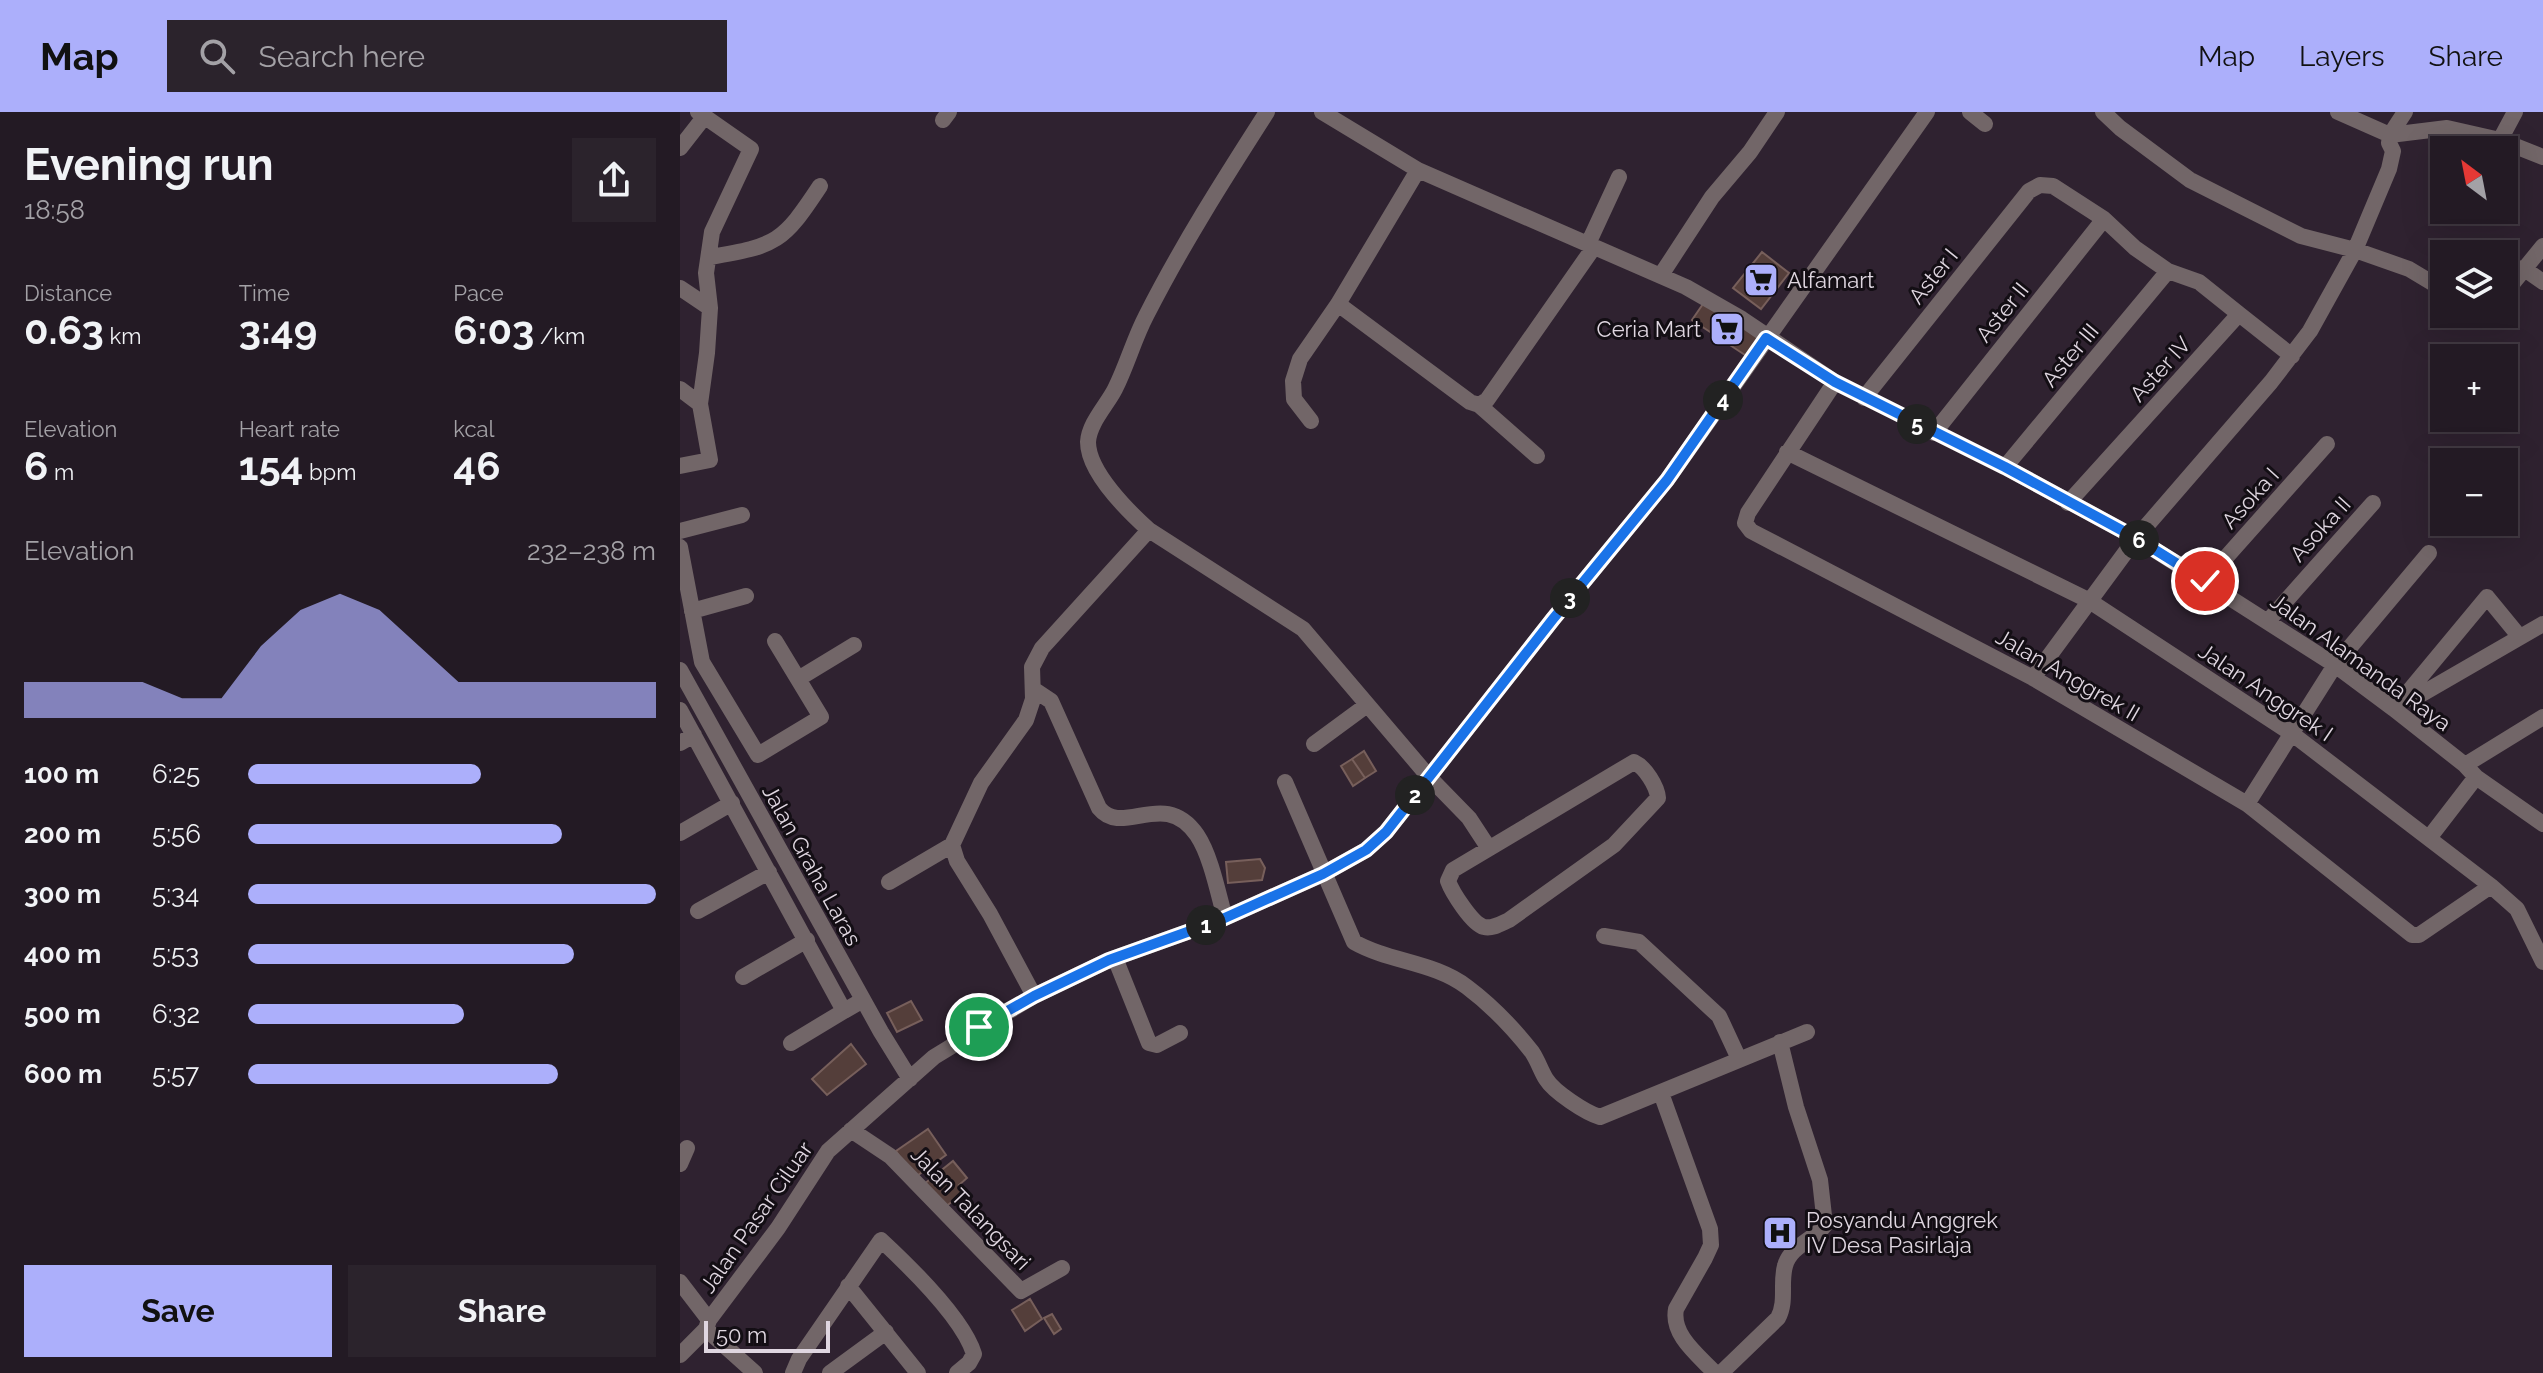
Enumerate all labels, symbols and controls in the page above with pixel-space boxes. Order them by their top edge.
search box [167,20,727,92]
text: Map [40,34,119,79]
icon: search [195,34,239,78]
text: Search here [259,39,425,74]
text: Map [2198,40,2255,73]
text: Layers [2299,40,2385,73]
text: Share [2429,40,2503,73]
north arrow [2430,136,2518,224]
map controls [2430,136,2518,536]
button: share [572,138,656,222]
text: Evening run [24,139,273,190]
text: 18:58 [24,195,85,225]
button: layers [2430,240,2518,328]
street label: Aster I [1903,243,1963,309]
supermarket icon: Alfamart [1742,261,1780,299]
place label: Alfamart [1787,267,1875,293]
street label: Aster II [1970,277,2034,347]
text: Distance [24,280,112,306]
text: Time [239,280,290,306]
text: Pace [453,280,504,306]
text: 0.63 [24,306,104,353]
text: 3:49 [239,306,317,353]
text: 6:03 [453,306,534,353]
supermarket icon: Ceria Mart [1708,310,1746,348]
place label: Ceria Mart [1597,316,1702,342]
street label: Aster III [2036,318,2104,392]
text: km [104,323,141,349]
text: /km [534,323,585,349]
street label: Aster IV [2124,331,2196,407]
button: + [2430,344,2518,432]
pin: 4 [1703,380,1743,420]
text: 4 [1717,387,1729,413]
pin: 5 [1897,404,1937,444]
text: 5 [1911,411,1923,437]
text: Elevation [24,416,117,442]
text: Heart rate [239,416,340,442]
text: kcal [453,416,494,442]
text: 6 [24,442,48,489]
text: 154 [239,442,303,489]
text: 46 [453,442,500,489]
button: − [2430,448,2518,536]
text: m [48,459,74,485]
text: bpm [303,459,356,485]
street label: Asoka I [2216,462,2284,534]
street label: Asoka II [2284,491,2356,567]
pin: 6 [2119,520,2159,560]
text: 6 [2132,527,2146,553]
text: Elevation [24,536,134,566]
text: 232–238 m [527,536,656,566]
pin [2171,547,2239,615]
icon: check [2183,559,2227,603]
pin: 3 [1550,578,1590,618]
text: 3 [1564,585,1576,611]
street label: Jalan Alamanda Raya [2266,588,2456,736]
street label: Jalan Anggrek II [1992,623,2144,727]
street label: Jalan Anggrek I [2194,638,2338,746]
text: 100 m [24,759,99,789]
text: 6:25 [152,759,200,789]
pin: 2 [1395,775,1435,815]
street label: Jalan Graha Laras [757,780,867,950]
text: 2 [1409,782,1421,808]
text: 200 m [24,819,101,849]
text: 5:56 [152,819,201,849]
text: 300 m [24,879,101,909]
text: 5:34 [152,879,199,909]
pin: 1 [1186,905,1226,945]
text: 1 [1201,912,1211,938]
text: 400 m [24,939,101,969]
text: 5:53 [152,939,199,969]
pin [945,993,1013,1061]
text: 500 m [24,999,101,1029]
text: 6:32 [152,999,200,1029]
icon: arrive [957,1005,1001,1049]
text: 600 m [24,1059,102,1089]
text: 5:57 [152,1059,199,1089]
street label: Jalan Pasar Ciluar [694,1136,818,1298]
street label: Jalan Talangsari [906,1141,1036,1275]
place label: Posyandu Anggrek IV Desa Pasirlaja [1806,1207,1998,1258]
hospital icon: Posyandu Anggrek IV Desa Pasirlaja [1761,1214,1799,1252]
button: Save [24,1265,332,1357]
button: Share [348,1265,656,1357]
scale bar [704,1317,830,1353]
text: 50 m [716,1322,767,1348]

